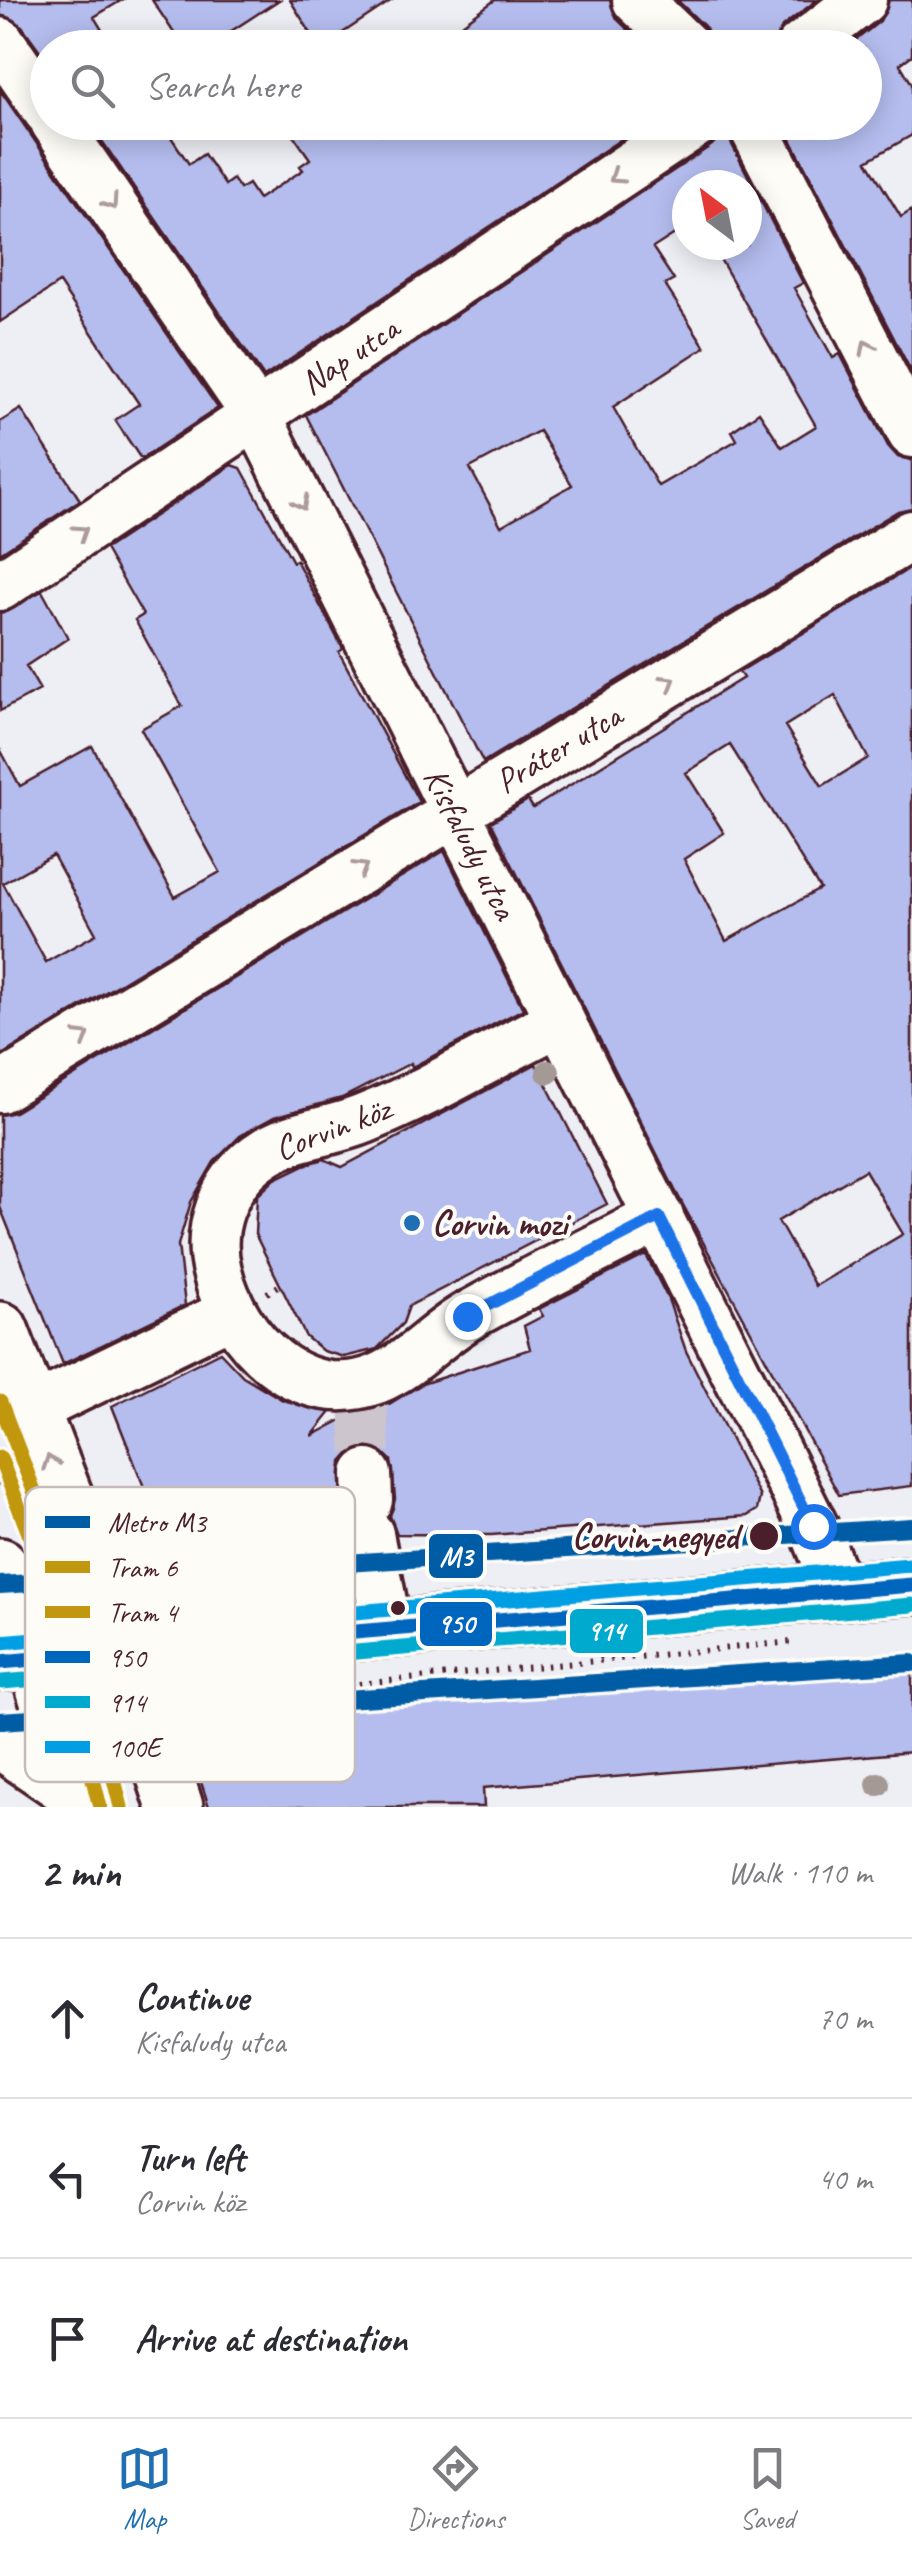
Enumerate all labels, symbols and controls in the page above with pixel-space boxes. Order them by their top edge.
search box [30,30,882,140]
icon: search [65,58,120,113]
text: Search here [145,62,300,109]
one-way arrow [608,164,626,183]
north arrow [672,170,762,260]
one-way arrow [98,192,117,210]
street label: Nap utca [291,305,410,405]
one-way arrow [860,339,879,357]
one-way arrow [289,493,308,511]
one-way arrow [71,526,89,545]
one-way arrow [658,675,676,694]
street label: Práter utca [487,692,632,804]
street label: Kisfaludy utca [413,760,529,928]
one-way arrow [350,861,368,880]
one-way arrow [72,1030,90,1049]
street label: Corvin köz [268,1085,400,1171]
place label: Corvin mozi [432,1201,572,1246]
marker: Corvin mozi [401,1212,423,1234]
route end [445,1294,491,1340]
one-way arrow [41,1455,61,1472]
legend [25,1487,355,1782]
route start [791,1504,837,1550]
text: Metro M3 [108,1505,208,1540]
place label: Corvin-negyed [572,1514,744,1559]
marker: Corvin-negyed [747,1519,781,1553]
line badge: M3 [427,1532,485,1580]
text: M3 [439,1539,475,1574]
text: Tram 6 [108,1550,179,1585]
text: Tram 4 [108,1595,180,1630]
unlabelled marker [388,1598,408,1618]
line badge: 950 [418,1600,494,1648]
text: 950 [437,1606,478,1641]
line badge: 914 [568,1607,645,1655]
text: 914 [587,1613,628,1648]
text: 950 [108,1640,148,1675]
text: 914 [108,1685,148,1720]
text: 100E [108,1730,164,1765]
text: 2 min [40,1846,120,1899]
text: Walk · 110 m [728,1852,872,1893]
text: Continue [135,1974,249,2021]
icon: ahead [40,1991,95,2046]
text: 70 m [818,1998,872,2039]
text: Kisfaludy utca [135,2021,285,2062]
text: Turn left [135,2134,245,2181]
icon: left [40,2151,95,2206]
text: 40 m [818,2158,872,2199]
text: Corvin köz [135,2181,245,2222]
icon: arrive [40,2311,95,2366]
text: Arrive at destination [135,2315,407,2362]
tab: Map [117,2441,172,2536]
tab: Directions [407,2441,505,2536]
tab: Saved [740,2441,795,2536]

